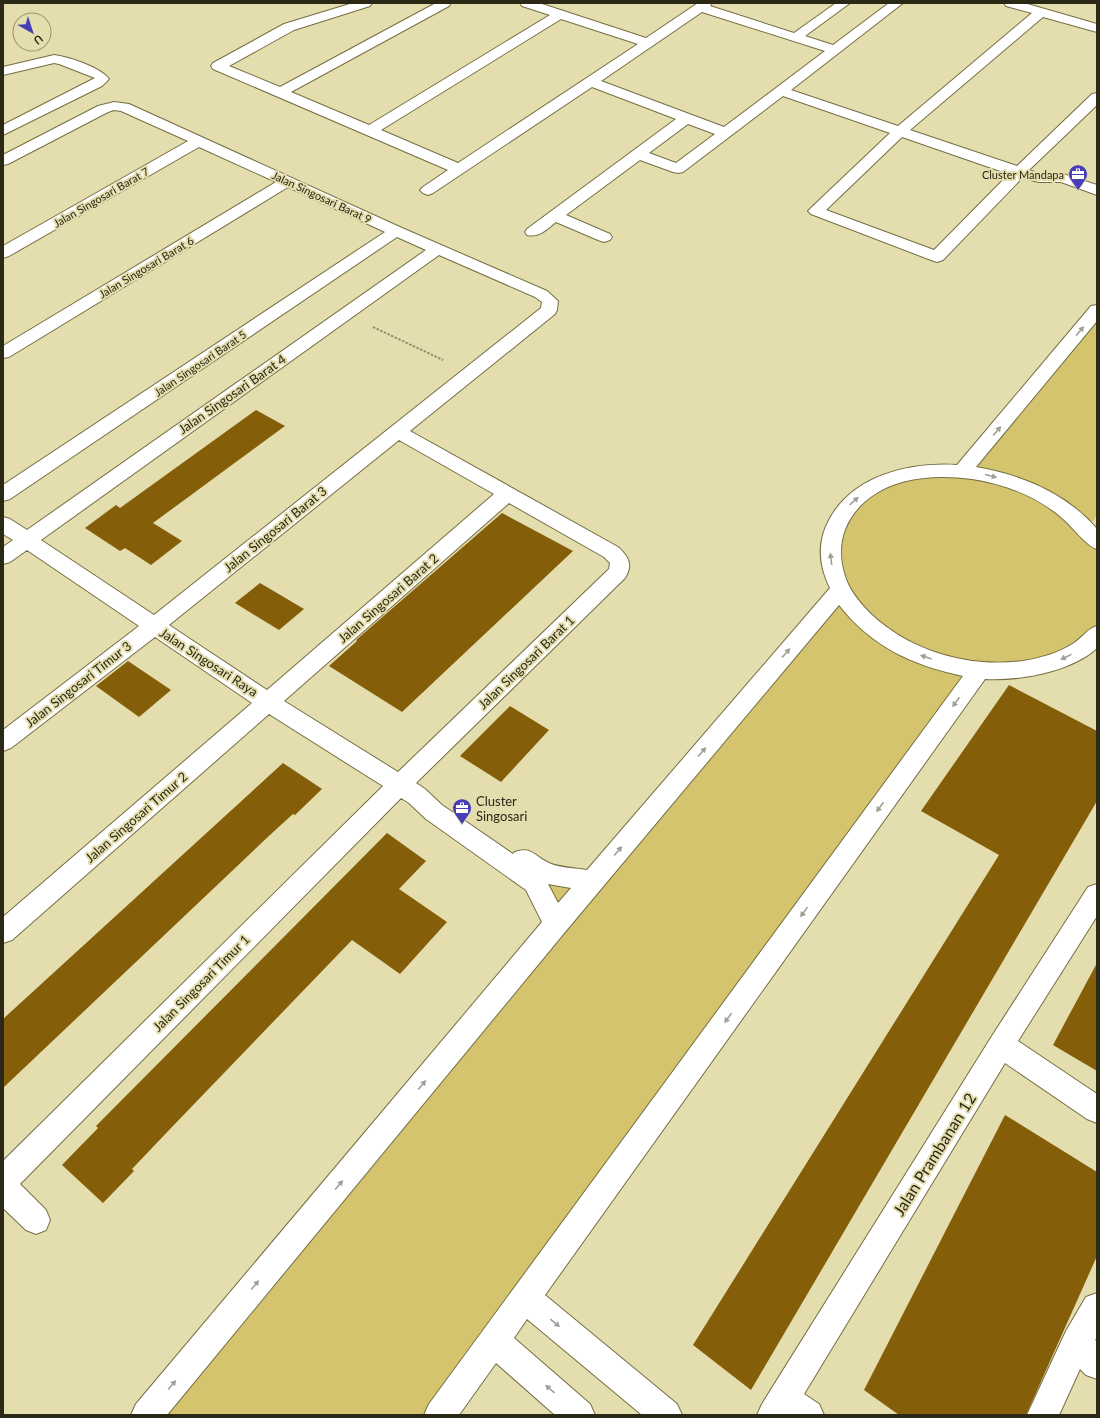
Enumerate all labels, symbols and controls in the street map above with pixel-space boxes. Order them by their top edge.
north arrow [12,12,52,52]
text: U [31,33,46,48]
office icon: Cluster Mandapa [1067,163,1089,191]
street label: Jalan Singosari Barat 7 [51,164,151,230]
street label: Jalan Singosari Barat 9 [270,168,374,226]
place label: Cluster Mandapa [982,168,1064,181]
street label: Jalan Singosari Barat 6 [96,234,196,300]
one-way arrow [1075,325,1084,336]
street label: Jalan Singosari Barat 5 [152,327,248,399]
street label: Jalan Singosari Barat 4 [175,351,289,437]
one-way arrow [992,425,1001,436]
one-way arrow [985,473,997,479]
street label: Jalan Singosari Barat 3 [220,483,330,575]
one-way arrow [850,497,859,506]
street label: Jalan Singosari Barat 2 [335,550,441,646]
one-way arrow [828,553,834,565]
street label: Jalan Singosari Barat 1 [474,612,578,712]
street label: Jalan Singosari Raya [157,624,261,700]
street label: Jalan Singosari Timur 3 [22,638,134,730]
one-way arrow [782,648,791,658]
one-way arrow [919,654,931,660]
one-way arrow [1060,654,1072,660]
one-way arrow [952,696,961,707]
one-way arrow [697,747,706,757]
street label: Jalan Singosari Timur 2 [82,768,190,866]
place label: Cluster Singosari [476,793,527,824]
office icon: Cluster Singosari [451,797,473,825]
one-way arrow [876,802,884,812]
one-way arrow [613,845,622,856]
one-way arrow [800,907,808,917]
street label: Jalan Singosari Timur 1 [149,931,253,1035]
one-way arrow [723,1012,732,1023]
one-way arrow [417,1080,426,1090]
street label: Jalan Prambanan 12 [889,1089,979,1219]
one-way arrow [334,1180,343,1190]
one-way arrow [251,1280,260,1290]
one-way arrow [550,1318,561,1327]
one-way arrow [168,1380,177,1390]
one-way arrow [545,1385,555,1394]

